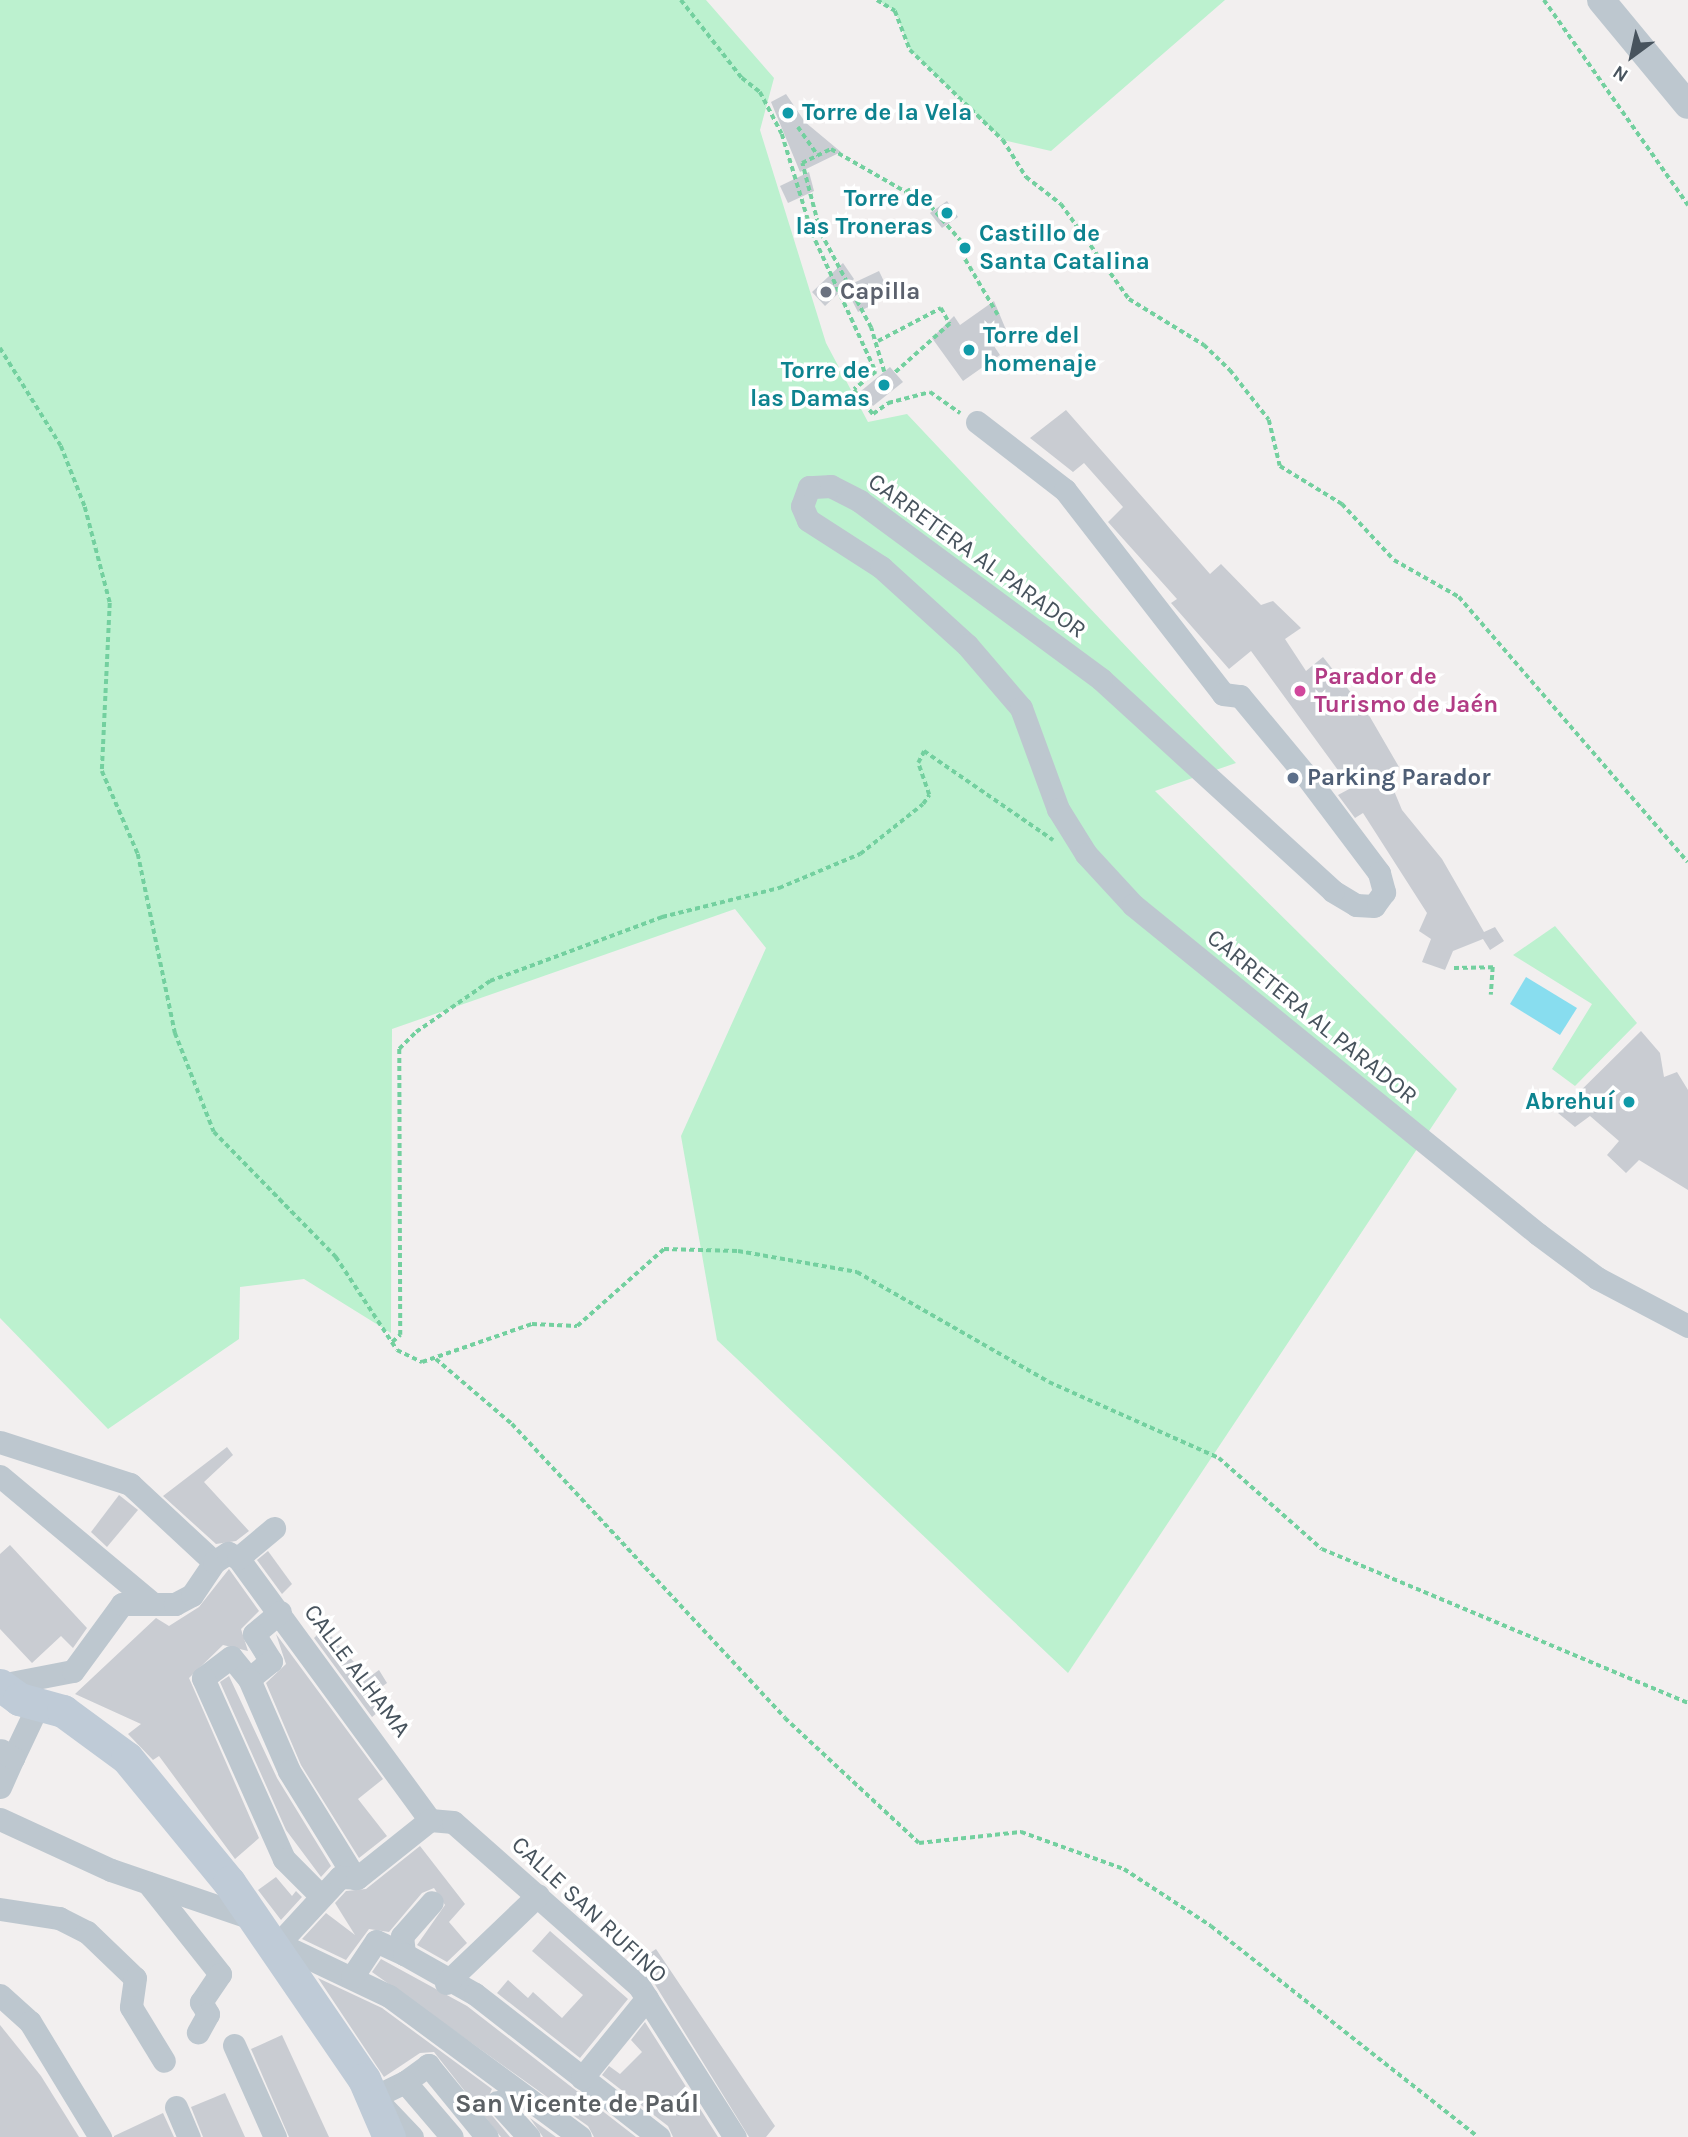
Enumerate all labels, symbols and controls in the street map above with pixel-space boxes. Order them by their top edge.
north arrow [1597,21,1667,91]
text: N [1609,61,1632,87]
place label: Torre de la Vela [802,99,972,127]
marker: Torre de la Vela [780,105,796,121]
place label: Torre de las Troneras [795,185,933,241]
marker: Torre de las Troneras [939,205,955,221]
place label: Castillo de Santa Catalina [979,220,1150,276]
marker: Castillo de Santa Catalina [957,240,973,256]
place label: Capilla [840,278,920,306]
marker: Capilla [818,284,834,300]
place label: Torre del homenaje [983,322,1097,378]
marker: Torre del homenaje [961,342,977,358]
place label: Torre de las Damas [750,357,870,413]
marker: Torre de las Damas [876,377,892,393]
street label: CARRETERA AL PARADOR [862,467,1092,645]
place label: Parador de Turismo de Jaén [1314,663,1498,719]
marker: Parador de Turismo de Jaén [1292,683,1308,699]
place label: Parking Parador [1307,764,1491,792]
marker: Parking Parador [1285,770,1301,786]
street label: CARRETERA AL PARADOR [1201,923,1423,1111]
place label: Abrehuí [1525,1088,1615,1116]
marker: Abrehuí [1621,1094,1637,1110]
street label: CALLE ALHAMA [298,1599,416,1743]
street label: CALLE SAN RUFINO [505,1831,673,1989]
district label: San Vicente de Paúl [455,2088,699,2120]

